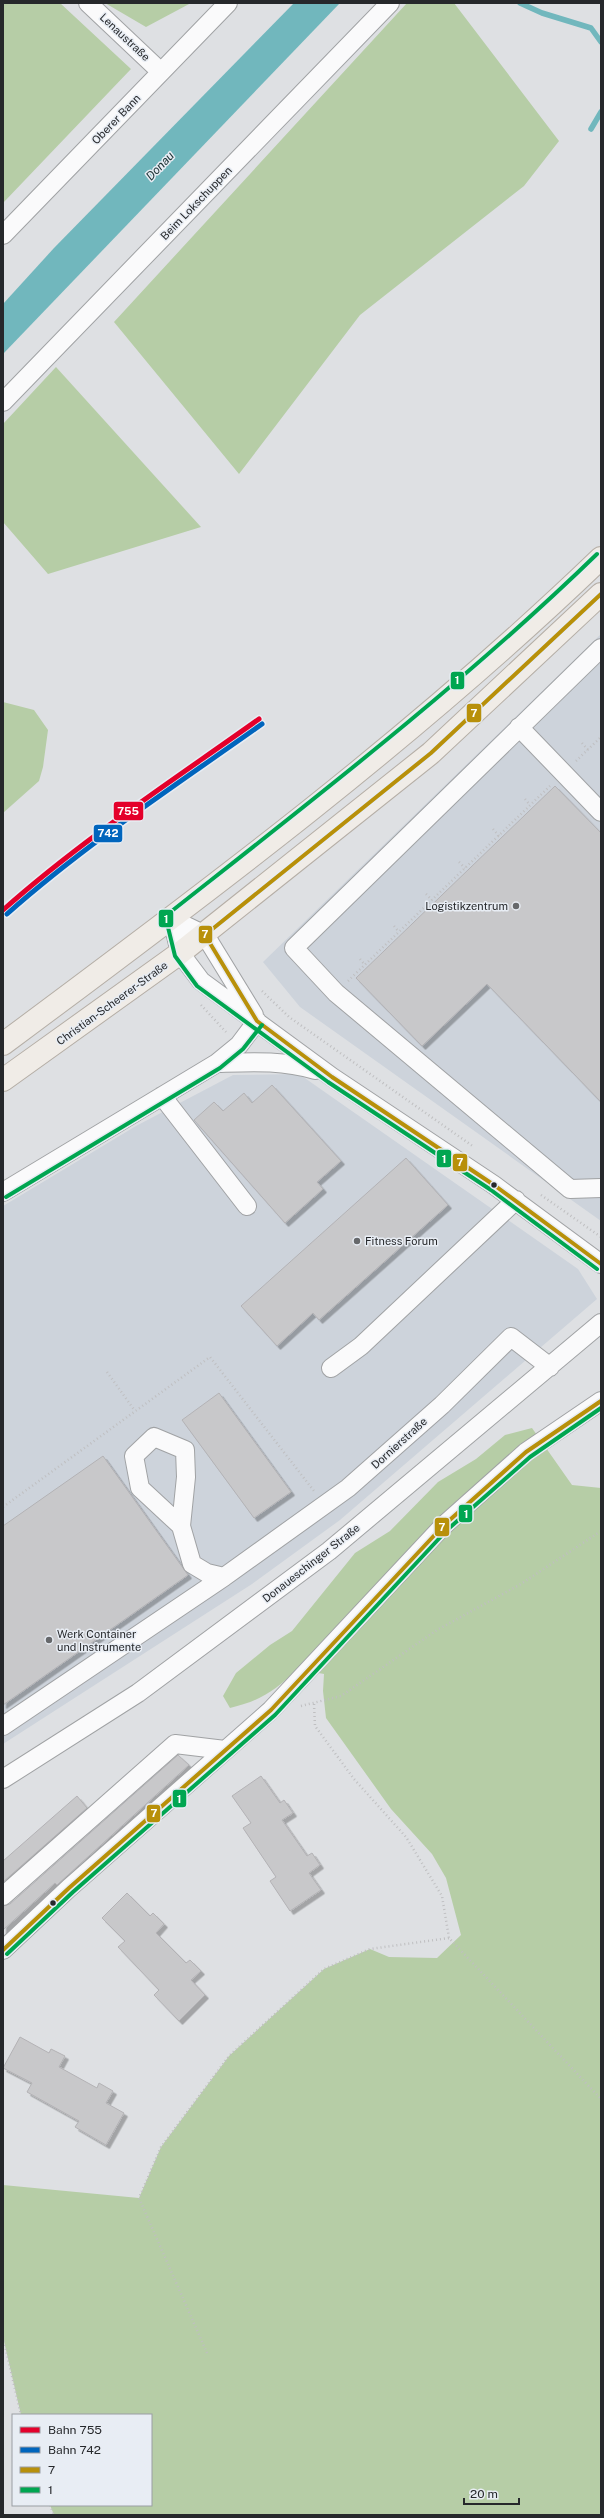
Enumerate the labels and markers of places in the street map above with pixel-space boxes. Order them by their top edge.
place label: Logistikzentrum [425,900,508,912]
marker: Logistikzentrum [511,901,521,911]
unlabelled marker [489,1180,499,1190]
place label: Fitness Forum [365,1235,438,1247]
marker: Fitness Forum [352,1236,362,1246]
place label: Werk Container und Instrumente [57,1628,141,1653]
marker: Werk Container und Instrumente [44,1635,54,1645]
unlabelled marker [48,1898,58,1908]

